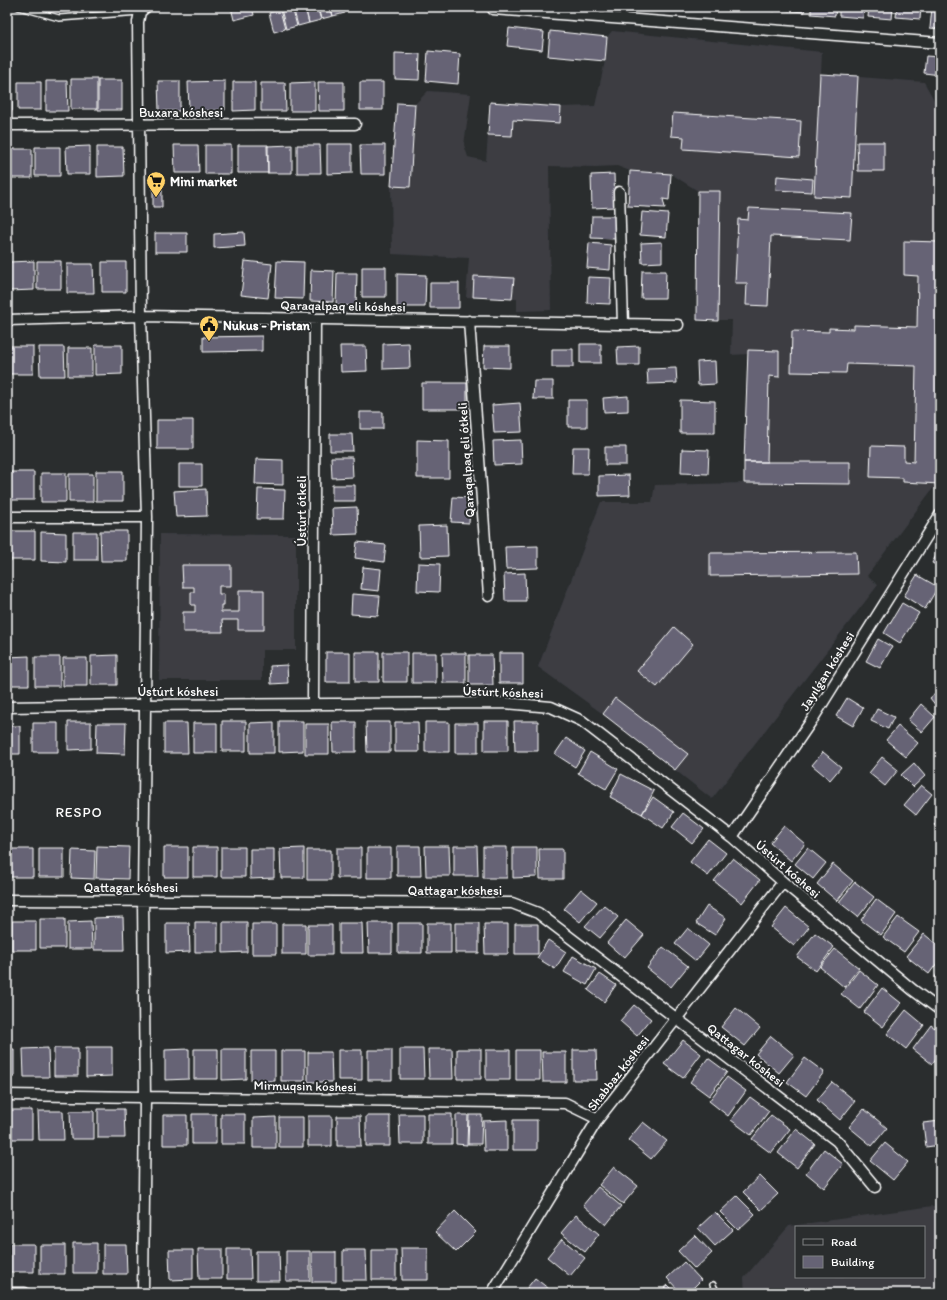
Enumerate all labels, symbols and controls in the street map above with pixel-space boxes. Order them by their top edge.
street label: Buxara kóshesi [139,105,223,120]
supermarket icon: Mini market [145,170,167,198]
place label: Mini market [170,174,237,189]
street label: Qaraqalpaq eli kóshesi [280,297,406,315]
public building icon: Nukus - Pristan [198,314,220,342]
place label: Nukus - Pristan [223,318,311,333]
street label: Qaraqalpaq eli ótkeli [454,402,478,518]
street label: Ústúrt ótkeli [294,476,309,546]
street label: Jayılǵan kóshesi [797,629,857,713]
street label: Ústúrt kóshesi [462,683,544,701]
street label: Ústúrt kóshesi [138,684,218,699]
district label: RESPO [55,804,103,821]
street label: Ústúrt kóshesi [753,837,823,901]
street label: Qattagar kóshesi [84,880,178,895]
street label: Qattagar kóshesi [408,883,502,898]
street label: Qattagar kóshesi [704,1020,788,1090]
street label: Shabbaz kóshesi [584,1032,652,1114]
street label: Mirmuqsin kóshesi [253,1078,357,1094]
legend [795,1226,925,1278]
text: Road [831,1235,857,1249]
text: Building [831,1255,875,1269]

